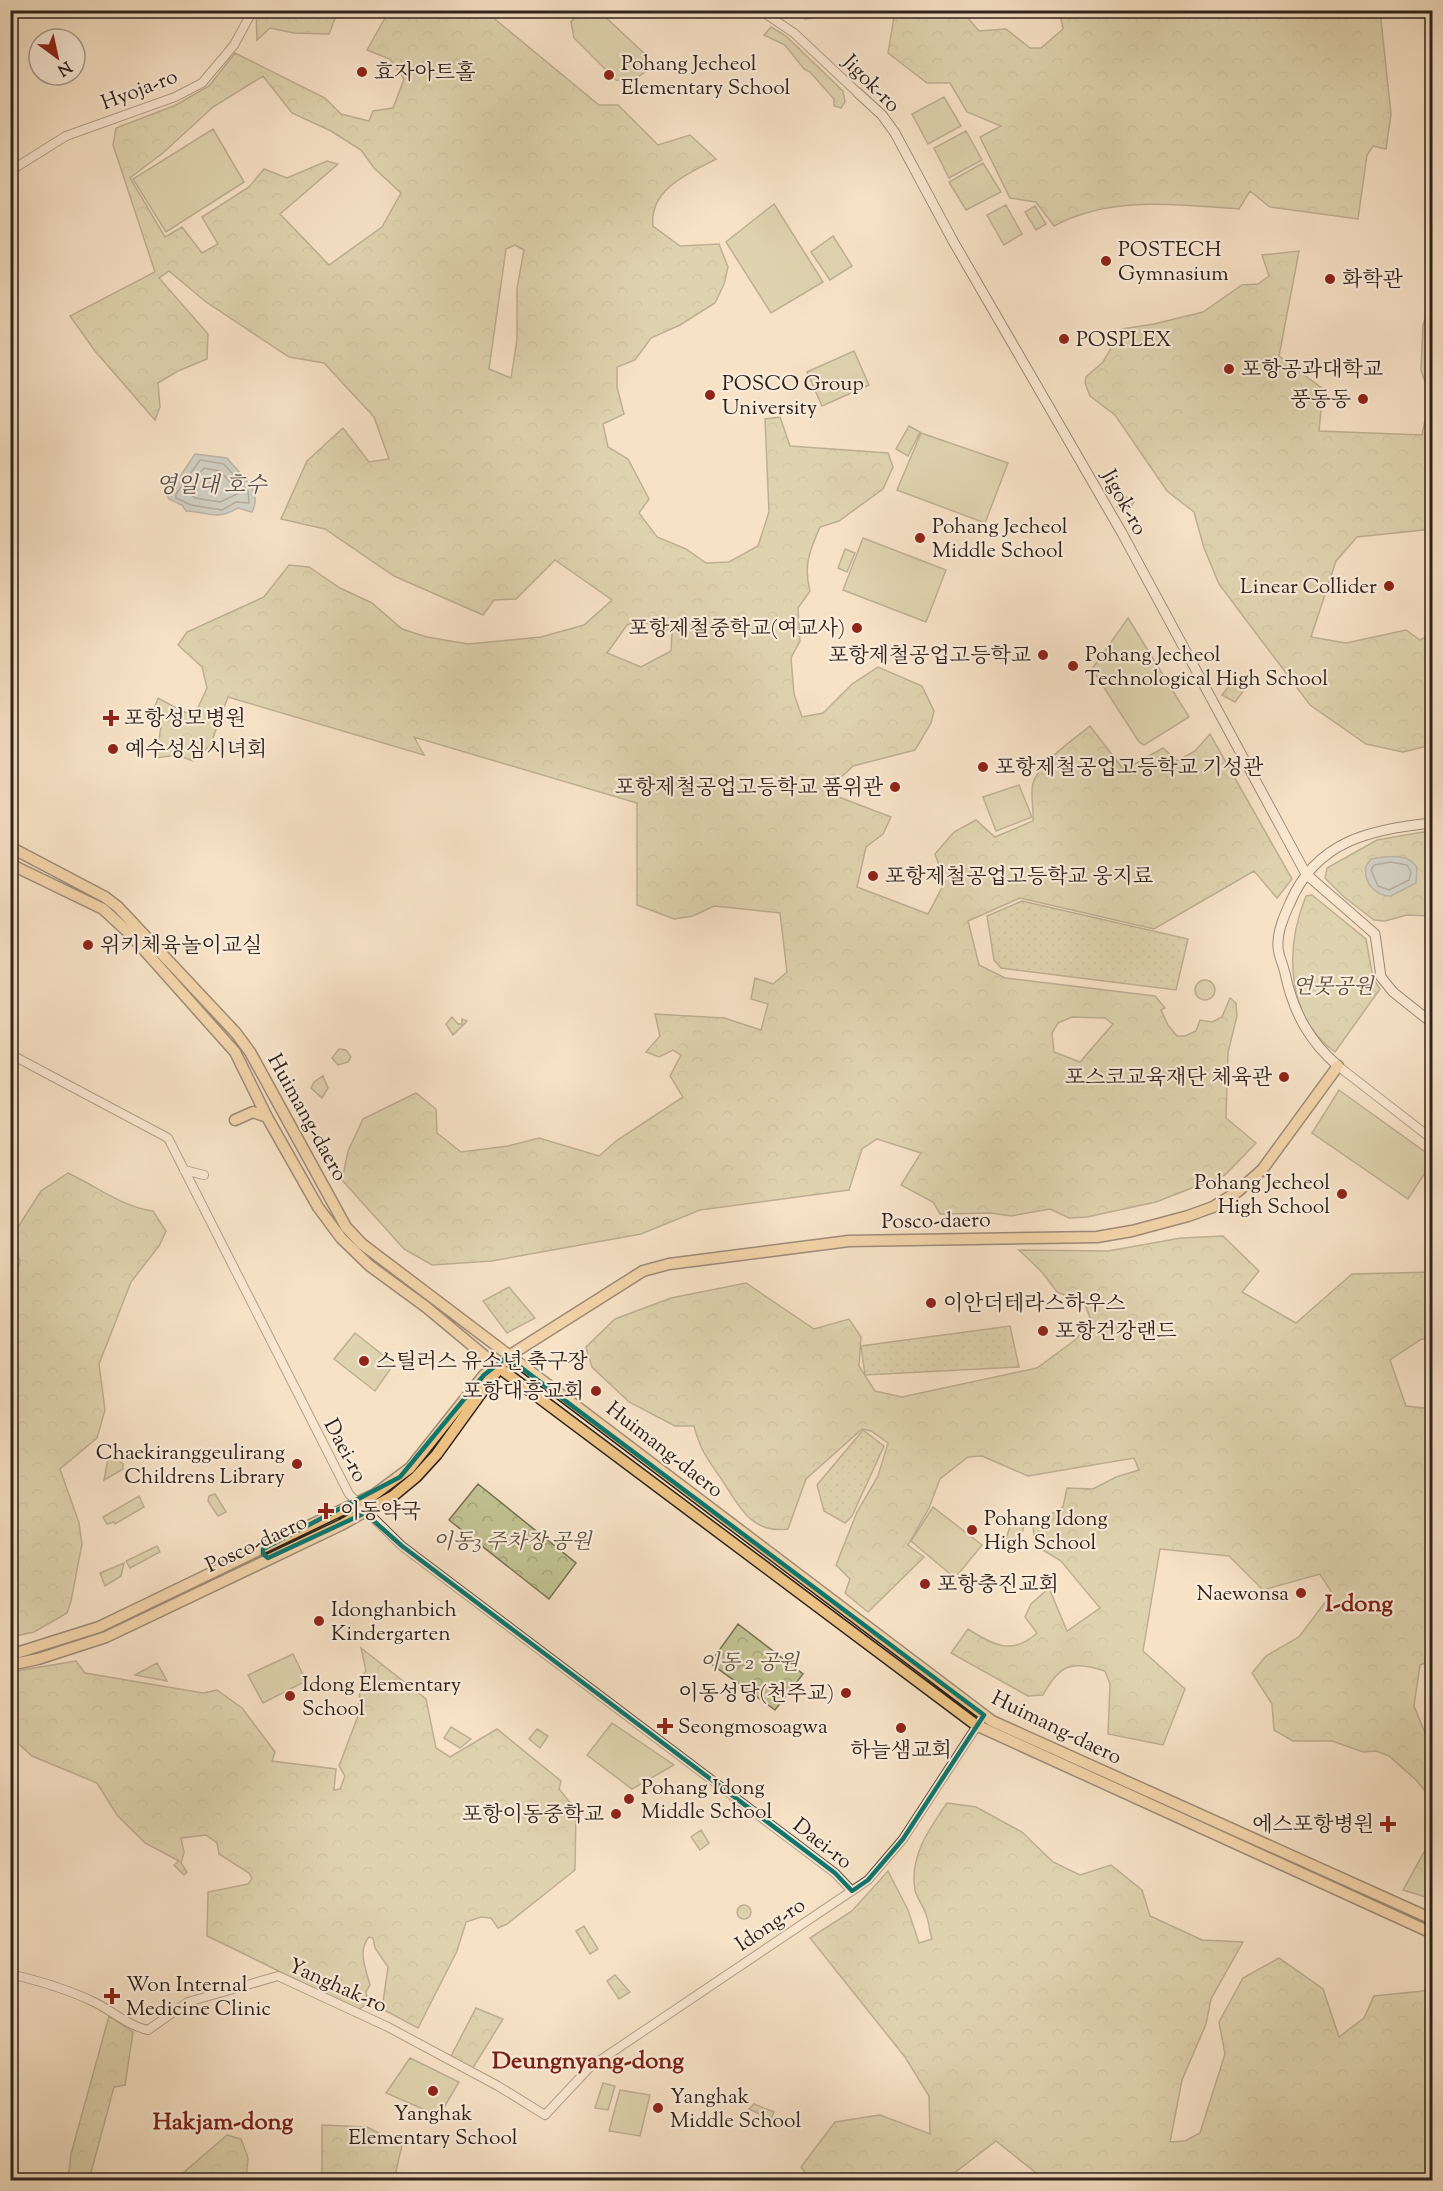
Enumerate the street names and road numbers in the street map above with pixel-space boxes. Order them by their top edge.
street label: Jigok-ro [834,48,906,120]
street label: Hyoja-ro [97,63,182,119]
street label: Jigok-ro [1092,464,1154,541]
street label: Huimang-daero [259,1049,354,1187]
street label: Posco-daero [881,1206,991,1238]
street label: Huimang-daero [599,1395,729,1506]
street label: Daei-ro [315,1414,373,1488]
street label: Posco-daero [201,1508,313,1581]
street label: Huimang-daero [986,1684,1126,1773]
street label: Daei-ro [786,1812,858,1877]
street label: Idong-ro [730,1891,812,1960]
street label: Yanghak-ro [283,1952,391,2022]

